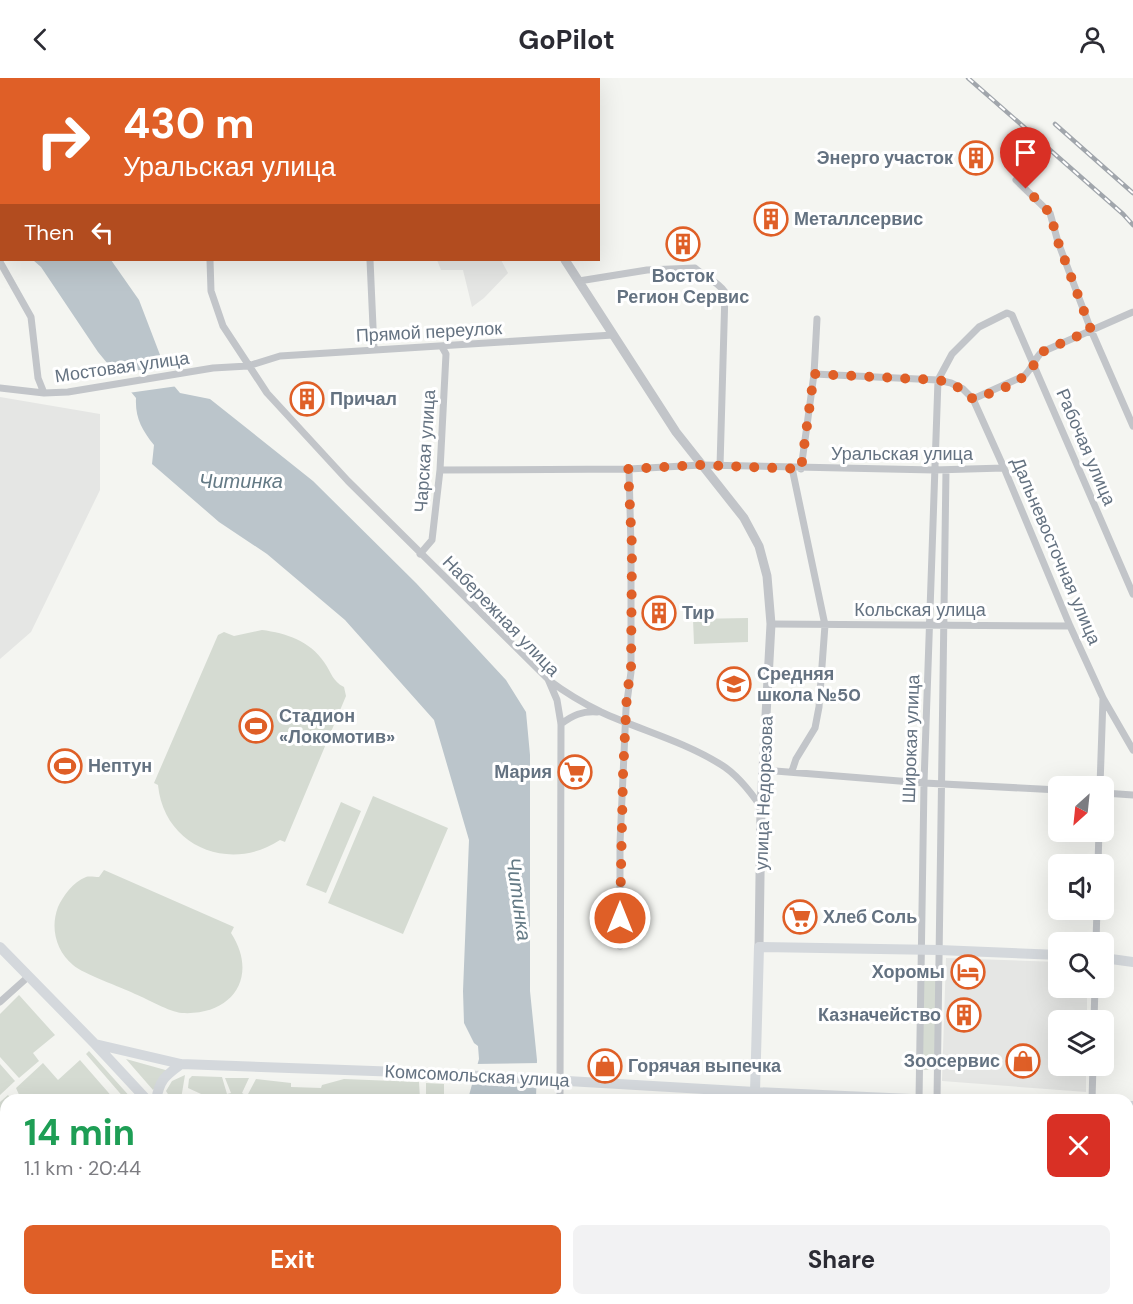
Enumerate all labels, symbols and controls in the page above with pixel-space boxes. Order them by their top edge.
text: GoPilot [518,22,615,57]
icon: back [24,23,57,56]
icon: person [1076,23,1109,56]
text: 430 m [123,96,255,151]
icon: right [24,102,102,180]
pin [1000,127,1051,189]
icon: arrive [1009,136,1042,169]
building icon: Энерго участок [958,140,994,176]
place label: Энерго участок [817,146,954,170]
text: Уральская улица [123,149,336,184]
building icon: Металлсервис [753,201,789,237]
place label: Металлсервис [794,207,923,231]
icon: left [86,216,119,249]
text: Then [24,218,74,247]
building icon: Восток Регион Сервис [665,226,701,262]
place label: Восток Регион Сервис [617,264,749,309]
street label: Прямой переулок [355,316,503,348]
street label: Мостовая улица [53,346,192,388]
building icon: Причал [289,381,325,417]
street label: Рабочая улица [1051,385,1122,510]
place label: Причал [330,387,397,411]
street label: Чарская улица [409,388,441,513]
street label: Уральская улица [831,442,974,466]
street label: Дальневосточная улица [1006,454,1107,649]
water label: Читинка [199,468,283,494]
street label: Набережная улица [437,550,566,682]
building icon: Тир [641,595,677,631]
street label: Кольская улица [854,598,987,622]
place label: Тир [682,601,714,625]
place label: Средняя школа №50 [757,662,861,707]
school or university icon: Средняя школа №50 [716,666,752,702]
street label: Широкая улица [897,673,925,804]
place label: Стадион «Локомотив» [279,704,395,749]
sports icon: Стадион «Локомотив» [238,708,274,744]
street label: улица Недорезова [749,714,779,871]
sports icon: Нептун [47,748,83,784]
place label: Нептун [88,754,152,778]
supermarket icon: Мария [557,754,593,790]
place label: Мария [494,760,552,784]
north arrow [1048,776,1114,842]
map controls [1048,776,1114,1076]
button: sound [1048,854,1114,920]
water label: Читинка [500,856,538,942]
position arrow [588,886,652,950]
supermarket icon: Хлеб Соль [782,899,818,935]
place label: Хлеб Соль [823,905,917,929]
button: search [1048,932,1114,998]
hotel icon: Хоромы [950,954,986,990]
place label: Хоромы [872,960,945,984]
building icon: Казначейство [946,997,982,1033]
place label: Казначейство [818,1003,941,1027]
button: layers [1048,1010,1114,1076]
shop icon: Зоосервис [1005,1043,1041,1079]
shop icon: Горячая выпечка [587,1048,623,1084]
place label: Зоосервис [904,1049,1000,1073]
place label: Горячая выпечка [628,1054,782,1078]
street label: Комсомольская улица [384,1059,571,1093]
text: 14 min [24,1109,135,1156]
button: close [1047,1114,1110,1177]
text: 1.1 km · 20:44 [24,1155,141,1181]
button: Exit [24,1225,561,1294]
button: Share [573,1225,1110,1294]

